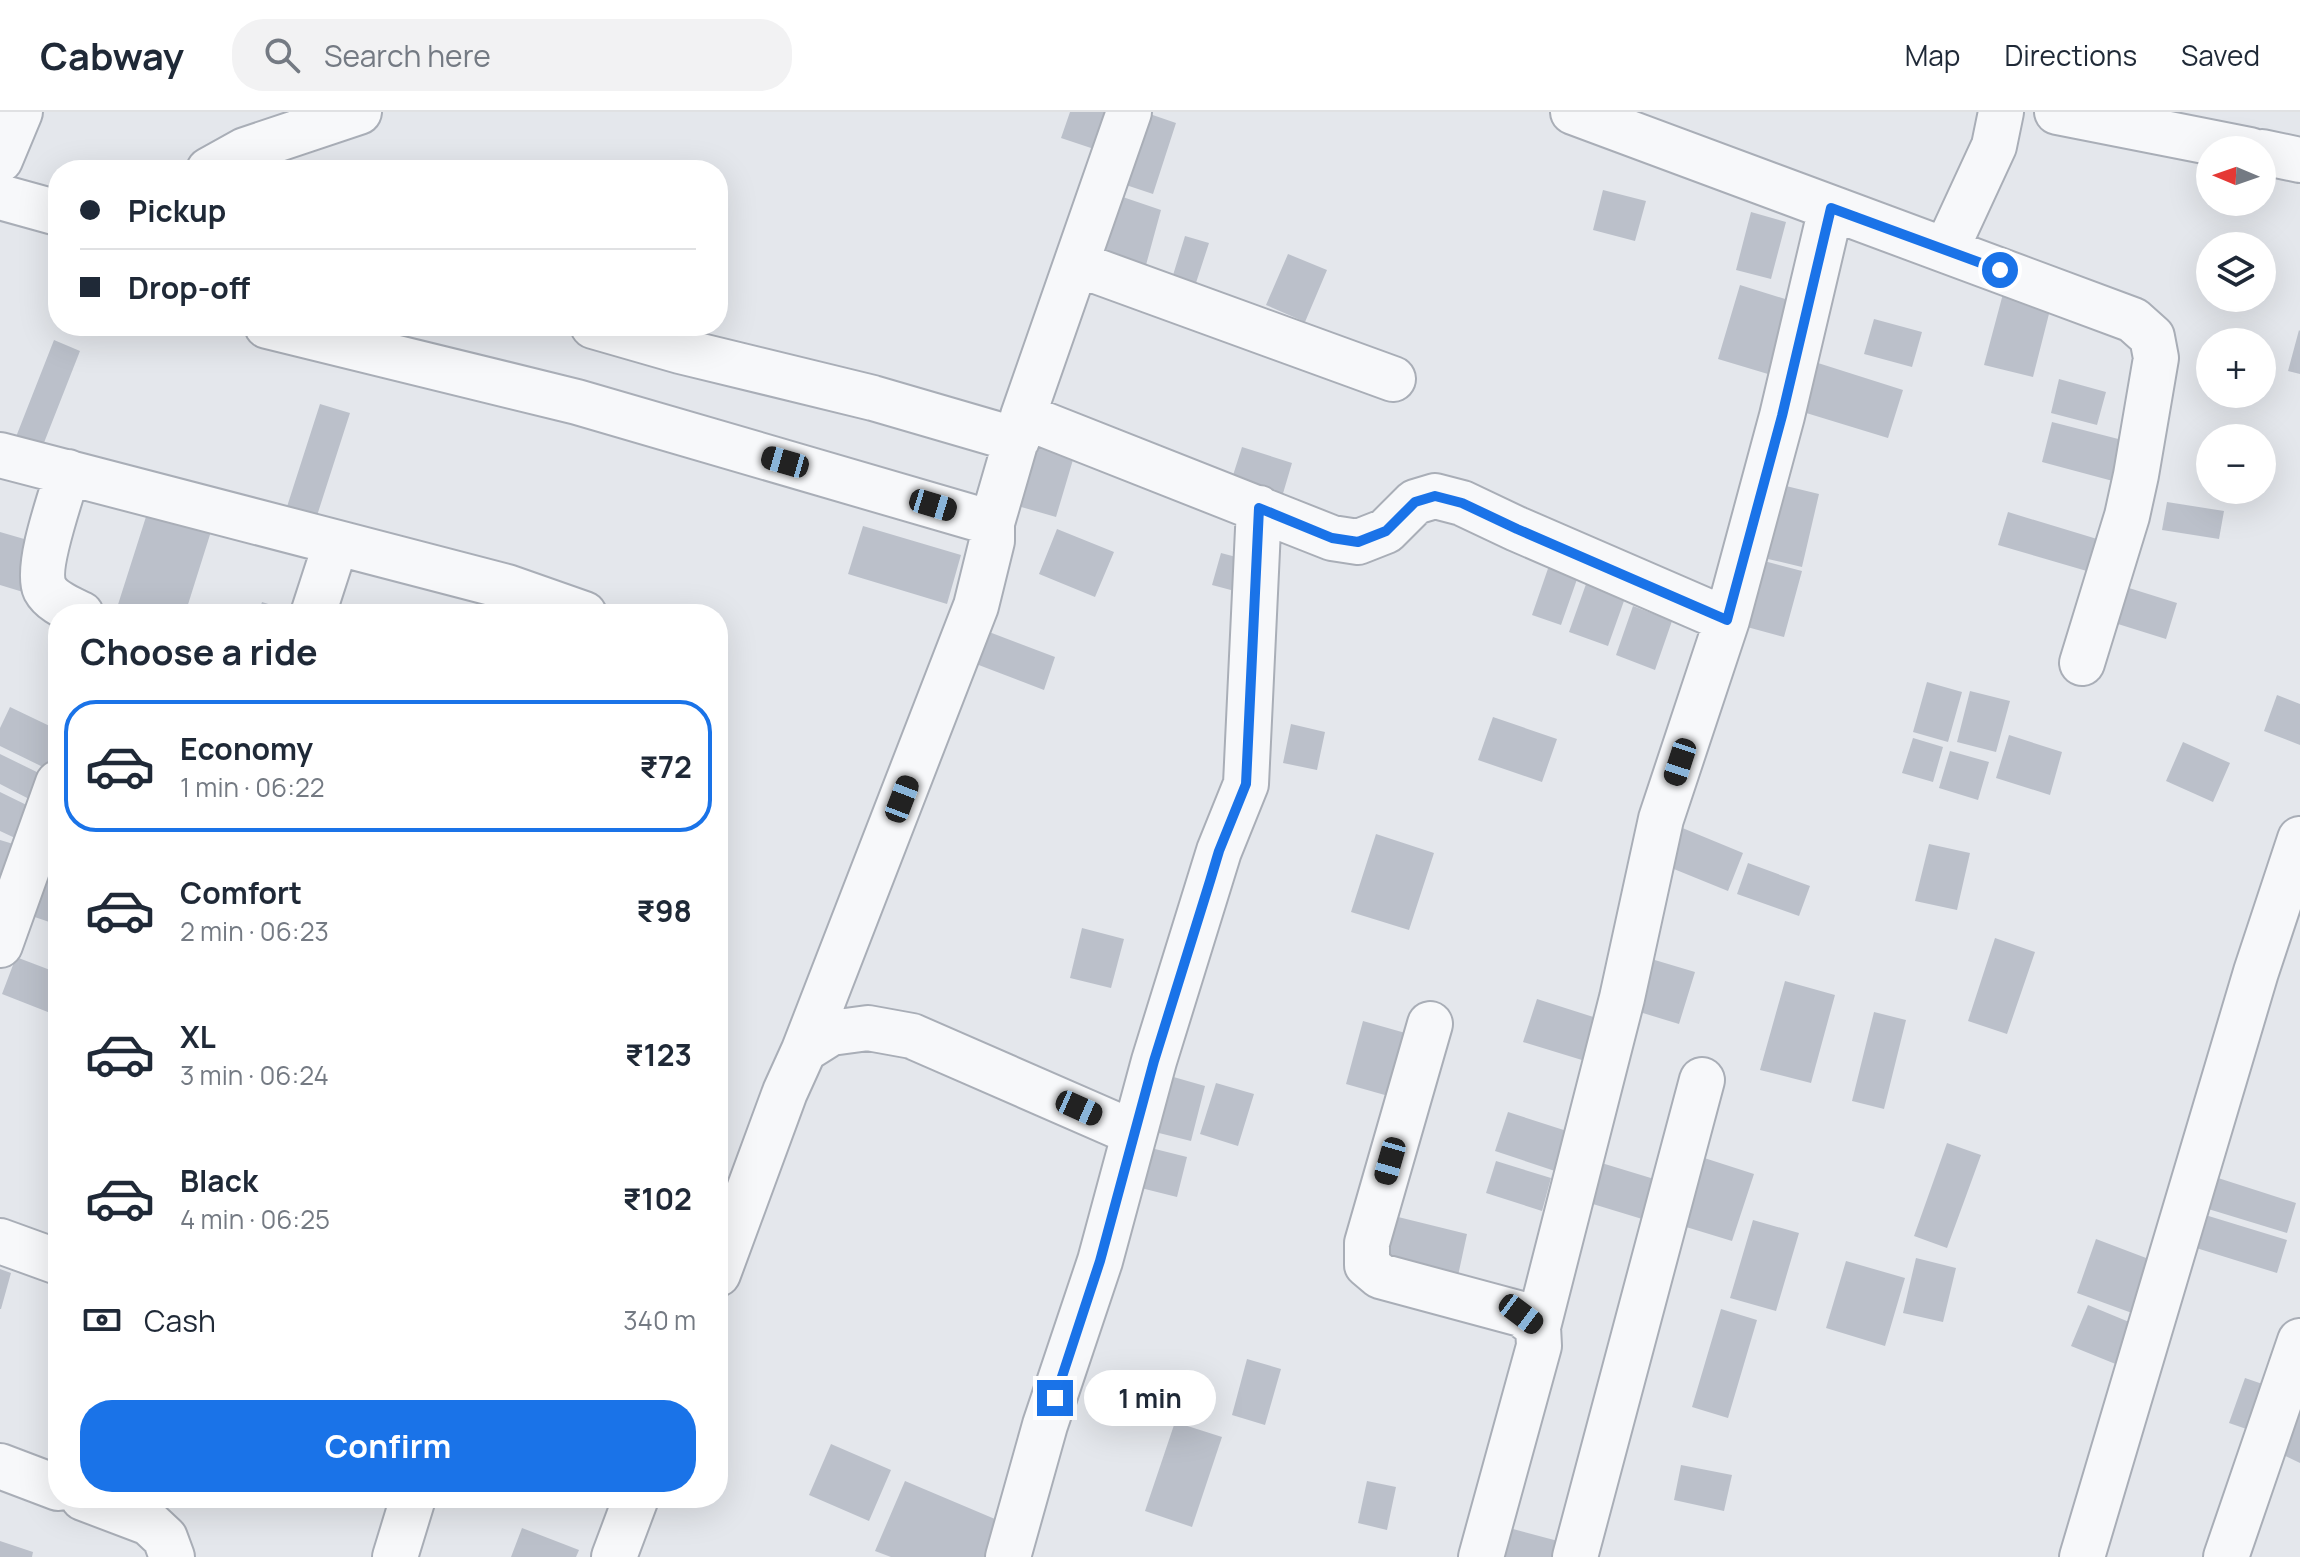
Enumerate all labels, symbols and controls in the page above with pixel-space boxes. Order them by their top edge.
search box [232,19,792,91]
text: Cabway [40,29,184,81]
icon: search [260,33,304,77]
text: Search here [324,35,491,76]
text: Map [1905,36,1960,74]
text: Directions [2004,36,2137,74]
text: Saved [2181,36,2260,74]
north arrow [2196,136,2276,216]
map controls [2196,136,2276,504]
text: Pickup [128,190,226,231]
button: layers [2196,232,2276,312]
route start [1982,252,2018,288]
text: Drop-off [128,267,250,308]
button: + [2196,328,2276,408]
button: − [2196,424,2276,504]
car [759,444,811,480]
car [907,487,959,523]
text: Choose a ride [80,627,318,676]
text: Economy [180,728,313,769]
icon: car [84,730,156,802]
car [1661,735,1699,789]
text: ₹72 [640,746,692,787]
text: 1 min · 06:22 [180,769,325,805]
car [882,772,922,826]
text: Comfort [180,872,302,913]
icon: car [84,874,156,946]
text: ₹98 [636,890,692,931]
text: 2 min · 06:23 [180,913,329,949]
text: XL [180,1016,216,1057]
icon: car [84,1018,156,1090]
text: ₹123 [625,1034,692,1075]
text: 3 min · 06:24 [180,1057,329,1093]
car [1052,1087,1106,1129]
car [1372,1135,1408,1187]
text: Black [180,1160,258,1201]
icon: car [84,1162,156,1234]
text: ₹102 [623,1178,692,1219]
text: 4 min · 06:25 [180,1201,330,1237]
car [1495,1290,1547,1338]
icon: cash [80,1298,124,1342]
text: Cash [144,1300,216,1341]
text: 340 m [623,1302,696,1338]
callout: 1 min [1083,1370,1215,1426]
route end [1037,1380,1073,1416]
text: 1 min [1118,1380,1182,1416]
button: Confirm [80,1400,696,1492]

